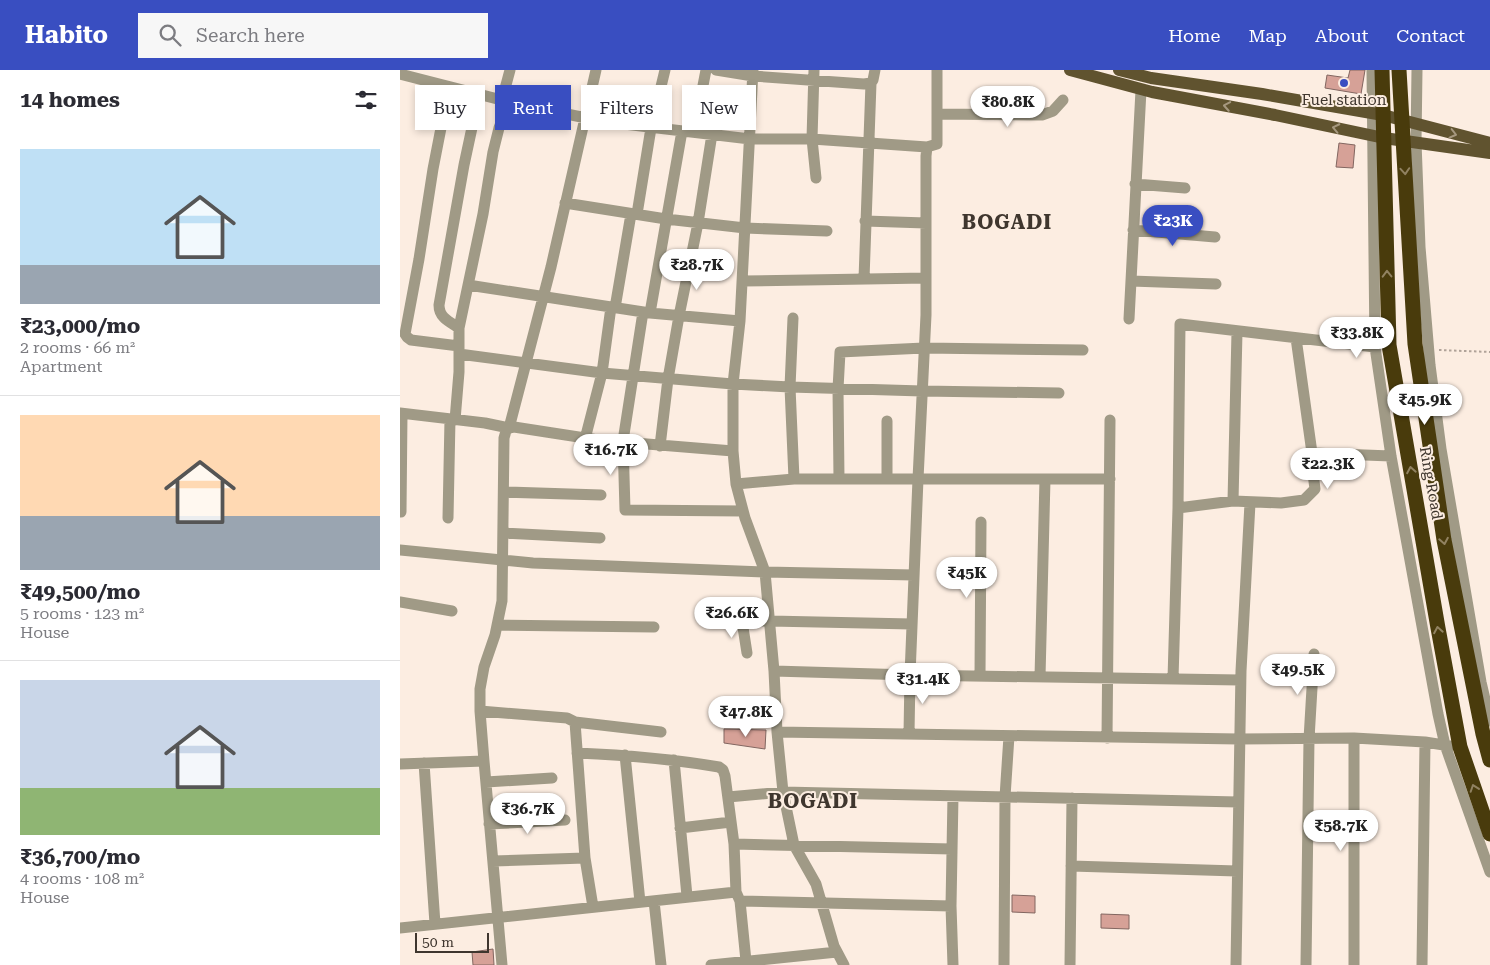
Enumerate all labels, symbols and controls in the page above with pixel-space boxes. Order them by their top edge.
search box [138,13,488,58]
text: Habito [25,21,108,49]
icon: search [156,21,184,49]
text: Search here [196,24,305,47]
text: Home [1168,25,1220,46]
text: Map [1248,25,1287,46]
text: About [1315,25,1368,46]
text: Contact [1396,25,1465,46]
marker: Fuel station [1338,77,1350,89]
chip: Buy [415,85,485,130]
chip: Rent [495,85,571,130]
chip: Filters [581,85,672,130]
chip: New [682,85,756,130]
pin: ₹80.8K [967,85,1049,128]
icon: filters [352,86,380,114]
text: 14 homes [20,88,120,112]
place label: Fuel station [1302,91,1387,109]
text: ₹80.8K [981,92,1035,111]
one-way arrow [1223,102,1232,112]
one-way arrow [1332,123,1341,134]
one-way arrow [1449,128,1457,138]
one-way arrow [1399,167,1410,175]
icon: home [155,182,245,272]
pin: ₹23K [1143,204,1203,247]
district label: BOGADI [962,210,1052,234]
text: ₹23K [1153,211,1193,230]
pin: ₹28.7K [656,248,738,291]
text: ₹28.7K [670,255,724,274]
one-way arrow [1382,270,1392,278]
text: ₹23,000/mo [20,314,140,338]
pin: ₹33.8K [1316,316,1398,359]
text: ₹33.8K [1330,323,1384,342]
text: 2 rooms · 66 m² [20,338,135,357]
text: Apartment [20,357,103,376]
pin: ₹45.9K [1384,384,1466,426]
text: ₹45.9K [1398,390,1452,409]
pin: ₹16.7K [570,434,652,476]
text: ₹16.7K [584,440,638,459]
street label: Ring Road [1416,445,1446,521]
icon: home [155,447,245,537]
pin: ₹22.3K [1287,448,1369,490]
text: ₹22.3K [1301,454,1355,473]
one-way arrow [1407,465,1417,474]
one-way arrow [1439,537,1449,545]
pin: ₹45K [937,556,997,599]
text: ₹45K [947,563,987,582]
text: ₹49,500/mo [20,580,140,604]
pin: ₹26.6K [691,596,773,639]
text: ₹26.6K [705,603,759,622]
text: 5 rooms · 123 m² [20,604,144,623]
text: House [20,623,69,642]
one-way arrow [1434,626,1444,634]
pin: ₹49.5K [1257,654,1339,696]
text: ₹49.5K [1271,660,1325,679]
pin: ₹31.4K [882,662,964,705]
text: ₹31.4K [896,669,950,688]
pin: ₹47.8K [705,696,787,738]
text: ₹47.8K [719,702,773,721]
icon: home [155,712,245,802]
one-way arrow [1470,784,1480,793]
district label: BOGADI [768,789,858,813]
pin: ₹36.7K [487,792,569,835]
text: ₹36.7K [501,799,555,818]
pin: ₹58.7K [1300,810,1382,852]
text: ₹58.7K [1314,816,1368,835]
text: ₹36,700/mo [20,845,140,869]
text: 4 rooms · 108 m² [20,869,144,888]
text: House [20,888,69,907]
scale bar [415,930,489,953]
text: 50 m [422,934,454,950]

